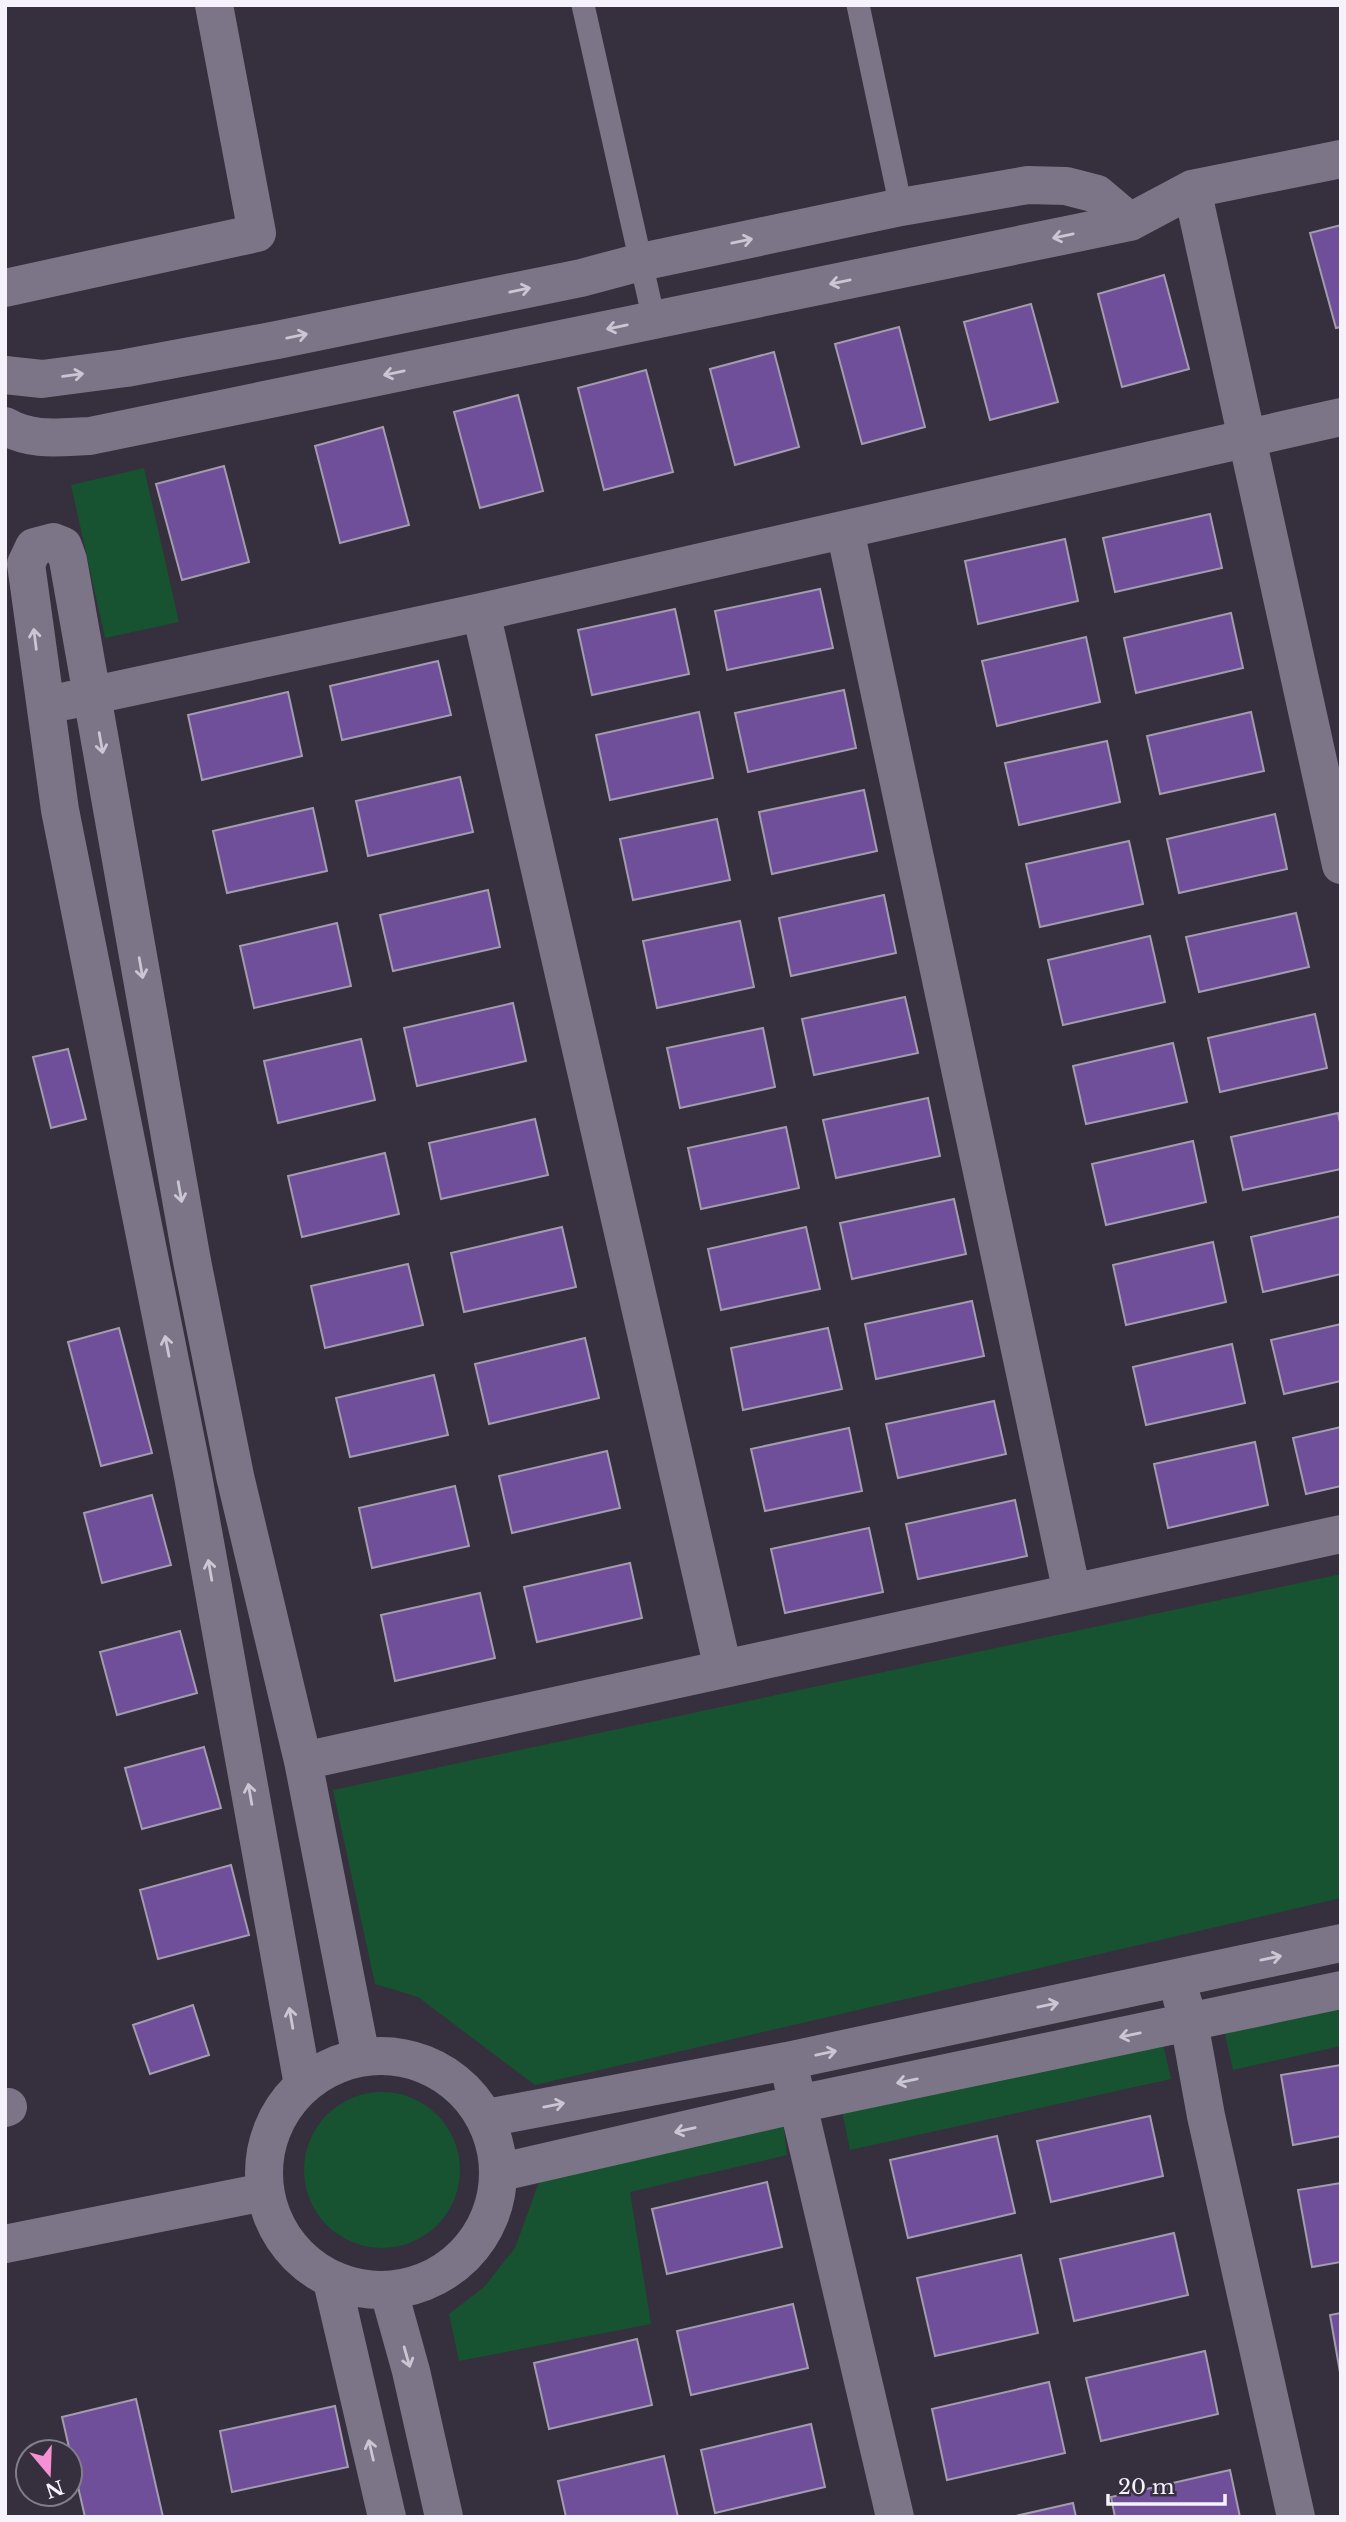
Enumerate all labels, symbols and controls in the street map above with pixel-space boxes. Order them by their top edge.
one-way arrow [1052,230,1075,243]
one-way arrow [730,233,753,247]
one-way arrow [829,275,852,289]
one-way arrow [508,283,531,297]
one-way arrow [606,321,629,335]
one-way arrow [285,329,308,343]
one-way arrow [383,367,406,381]
one-way arrow [61,368,84,381]
one-way arrow [29,628,42,651]
one-way arrow [95,732,108,754]
one-way arrow [135,956,148,978]
one-way arrow [173,1180,187,1203]
one-way arrow [159,1335,173,1358]
one-way arrow [203,1559,216,1582]
one-way arrow [243,1783,256,1806]
one-way arrow [1259,1951,1282,1965]
one-way arrow [1036,1998,1059,2012]
one-way arrow [283,2007,297,2030]
one-way arrow [1119,2028,1142,2042]
one-way arrow [814,2045,837,2059]
one-way arrow [896,2075,919,2089]
one-way arrow [542,2098,565,2111]
one-way arrow [674,2123,697,2137]
one-way arrow [402,2346,415,2368]
north arrow [14,2438,84,2508]
one-way arrow [364,2439,378,2462]
scale bar [1108,2462,1225,2506]
text: 20 m [1118,2474,1175,2500]
text: N [42,2475,67,2502]

